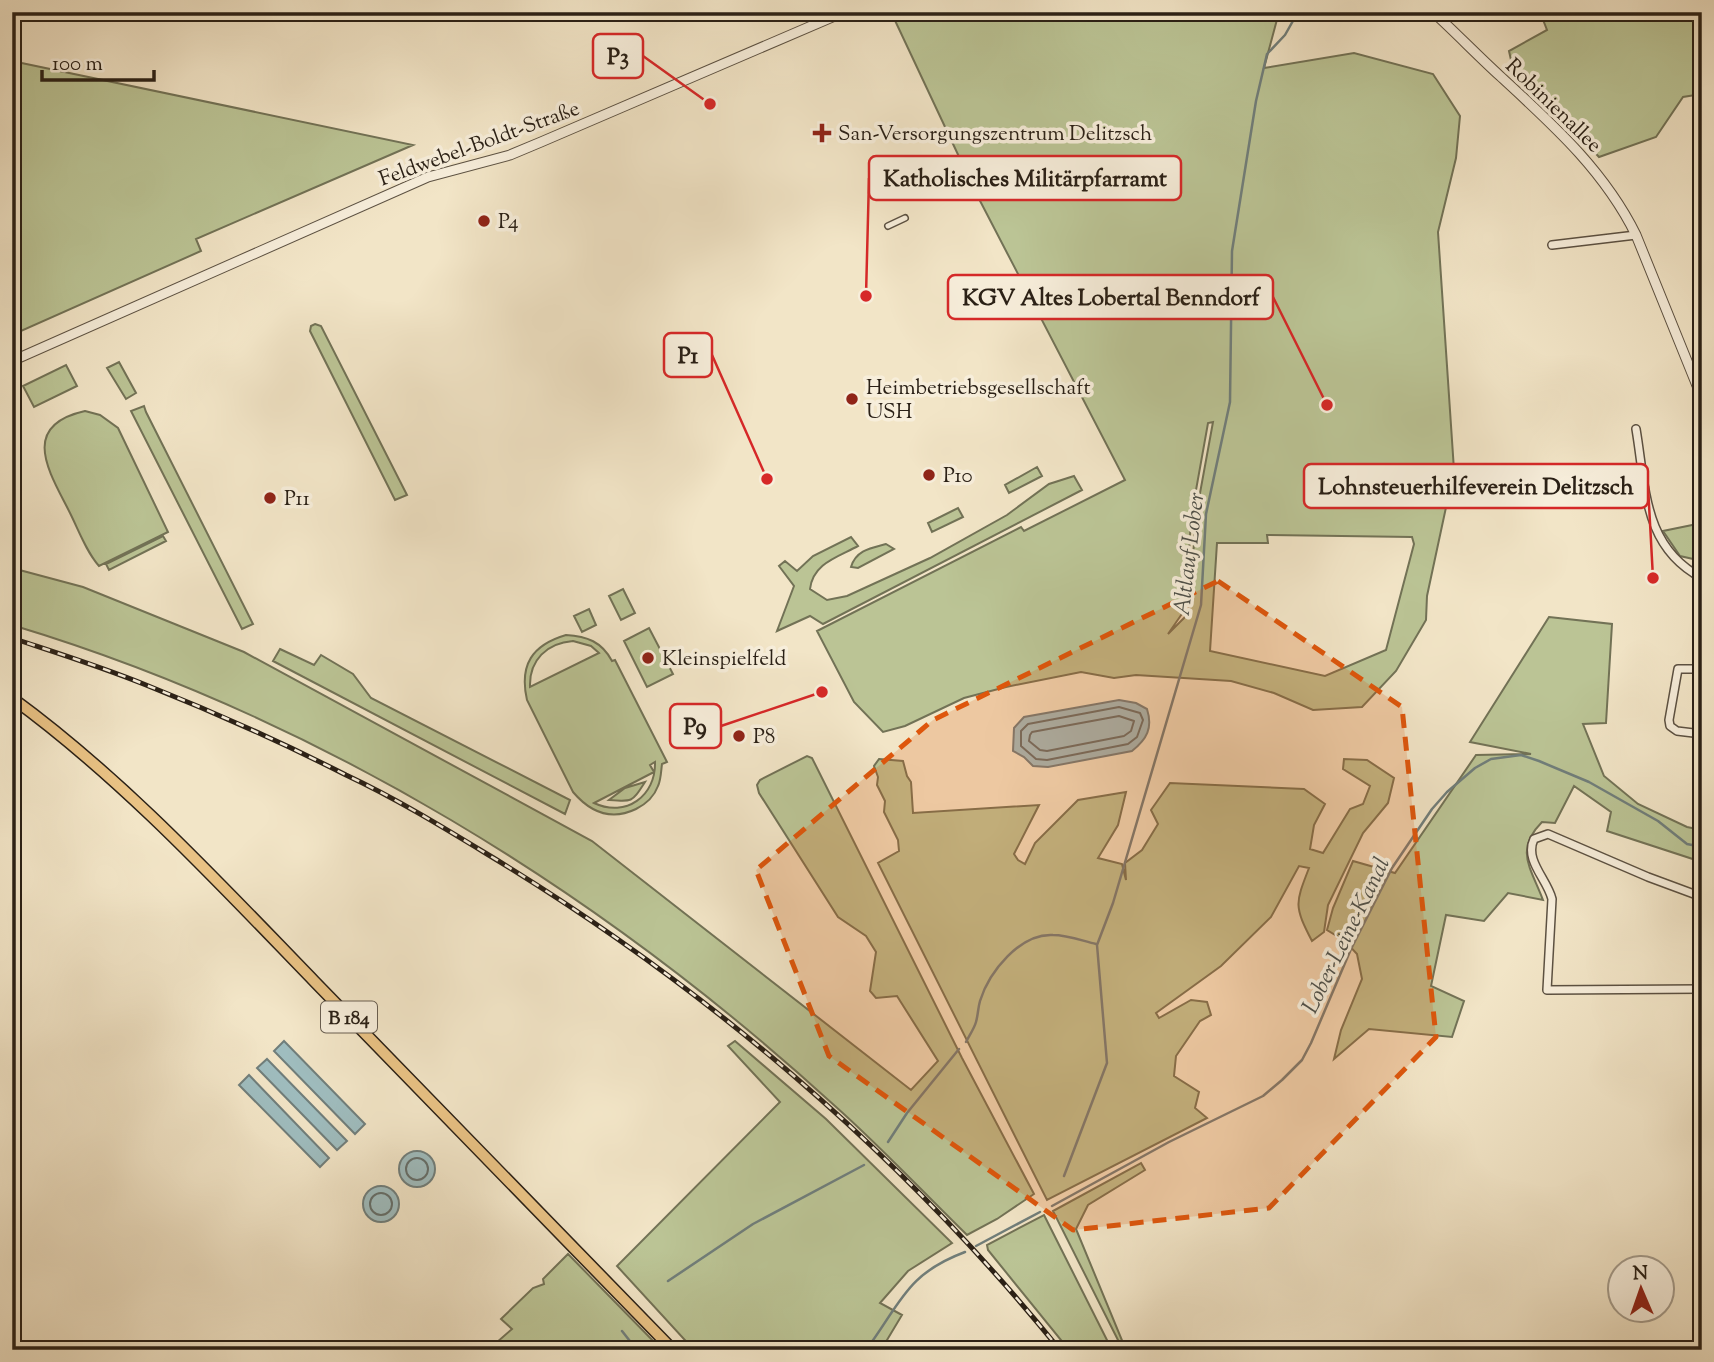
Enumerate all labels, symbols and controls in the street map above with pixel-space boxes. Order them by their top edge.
callout: P3 [593,34,643,78]
scale bar [42,38,154,82]
text: P3 [607,42,629,75]
text: 100 m [52,50,103,80]
street label: Robinienallee [1497,52,1608,160]
street label: Feldwebel-Boldt-Straße [375,95,584,195]
place label: San-Versorgungszentrum Delitzsch [838,120,1152,150]
marker: San-Versorgungszentrum Delitzsch [812,123,832,143]
callout: Katholisches Militärpfarramt [869,156,1181,200]
text: Katholisches Militärpfarramt [883,164,1167,197]
place label: P4 [498,208,519,238]
marker: P4 [476,213,492,229]
callout: KGV Altes Lobertal Benndorf [948,275,1273,319]
text: KGV Altes Lobertal Benndorf [962,283,1262,316]
callout: P1 [664,333,712,377]
text: P1 [678,341,698,374]
place label: Heimbetriebsgesellschaft USH [866,374,1091,428]
marker: Heimbetriebsgesellschaft USH [844,391,860,407]
place label: P10 [943,462,973,492]
callout: Lohnsteuerhilfeverein Delitzsch [1304,464,1648,508]
marker: P10 [921,467,937,483]
text: Lohnsteuerhilfeverein Delitzsch [1318,472,1634,505]
place label: P11 [284,485,310,515]
marker: P11 [262,490,278,506]
water label: Altlauf Lober [1167,491,1214,618]
place label: Kleinspielfeld [662,645,786,675]
marker: Kleinspielfeld [640,650,656,666]
callout: P9 [670,704,721,748]
text: P9 [683,712,707,745]
place label: P8 [753,723,775,753]
marker: P8 [731,728,747,744]
water label: Lober-Leine-Kanal [1295,852,1399,1020]
road number: B 184 [321,1001,377,1032]
north arrow [1606,1254,1676,1324]
text: N [1632,1261,1649,1288]

